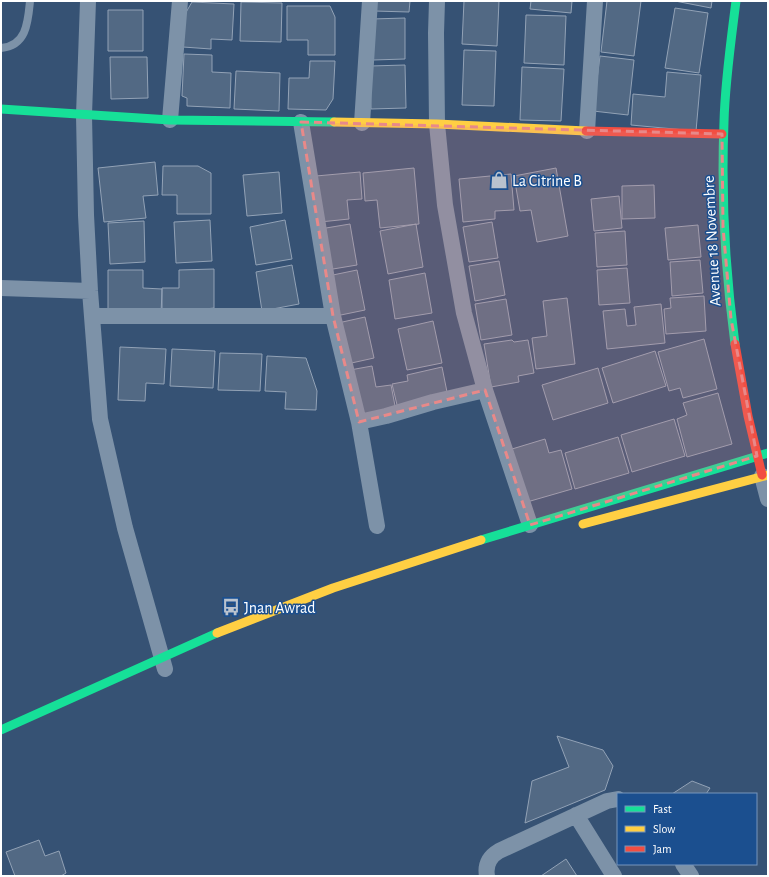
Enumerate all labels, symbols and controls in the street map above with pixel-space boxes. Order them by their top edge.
shop icon: La Citrine B [489,170,509,190]
place label: La Citrine B [512,173,582,189]
street label: Avenue 18 Novembre [701,175,723,307]
bus stop icon: Jnan Awrad [221,597,241,617]
place label: Jnan Awrad [244,600,316,616]
legend [617,793,757,865]
text: Fast [653,803,672,815]
text: Slow [653,823,675,835]
text: Jam [653,843,672,855]

